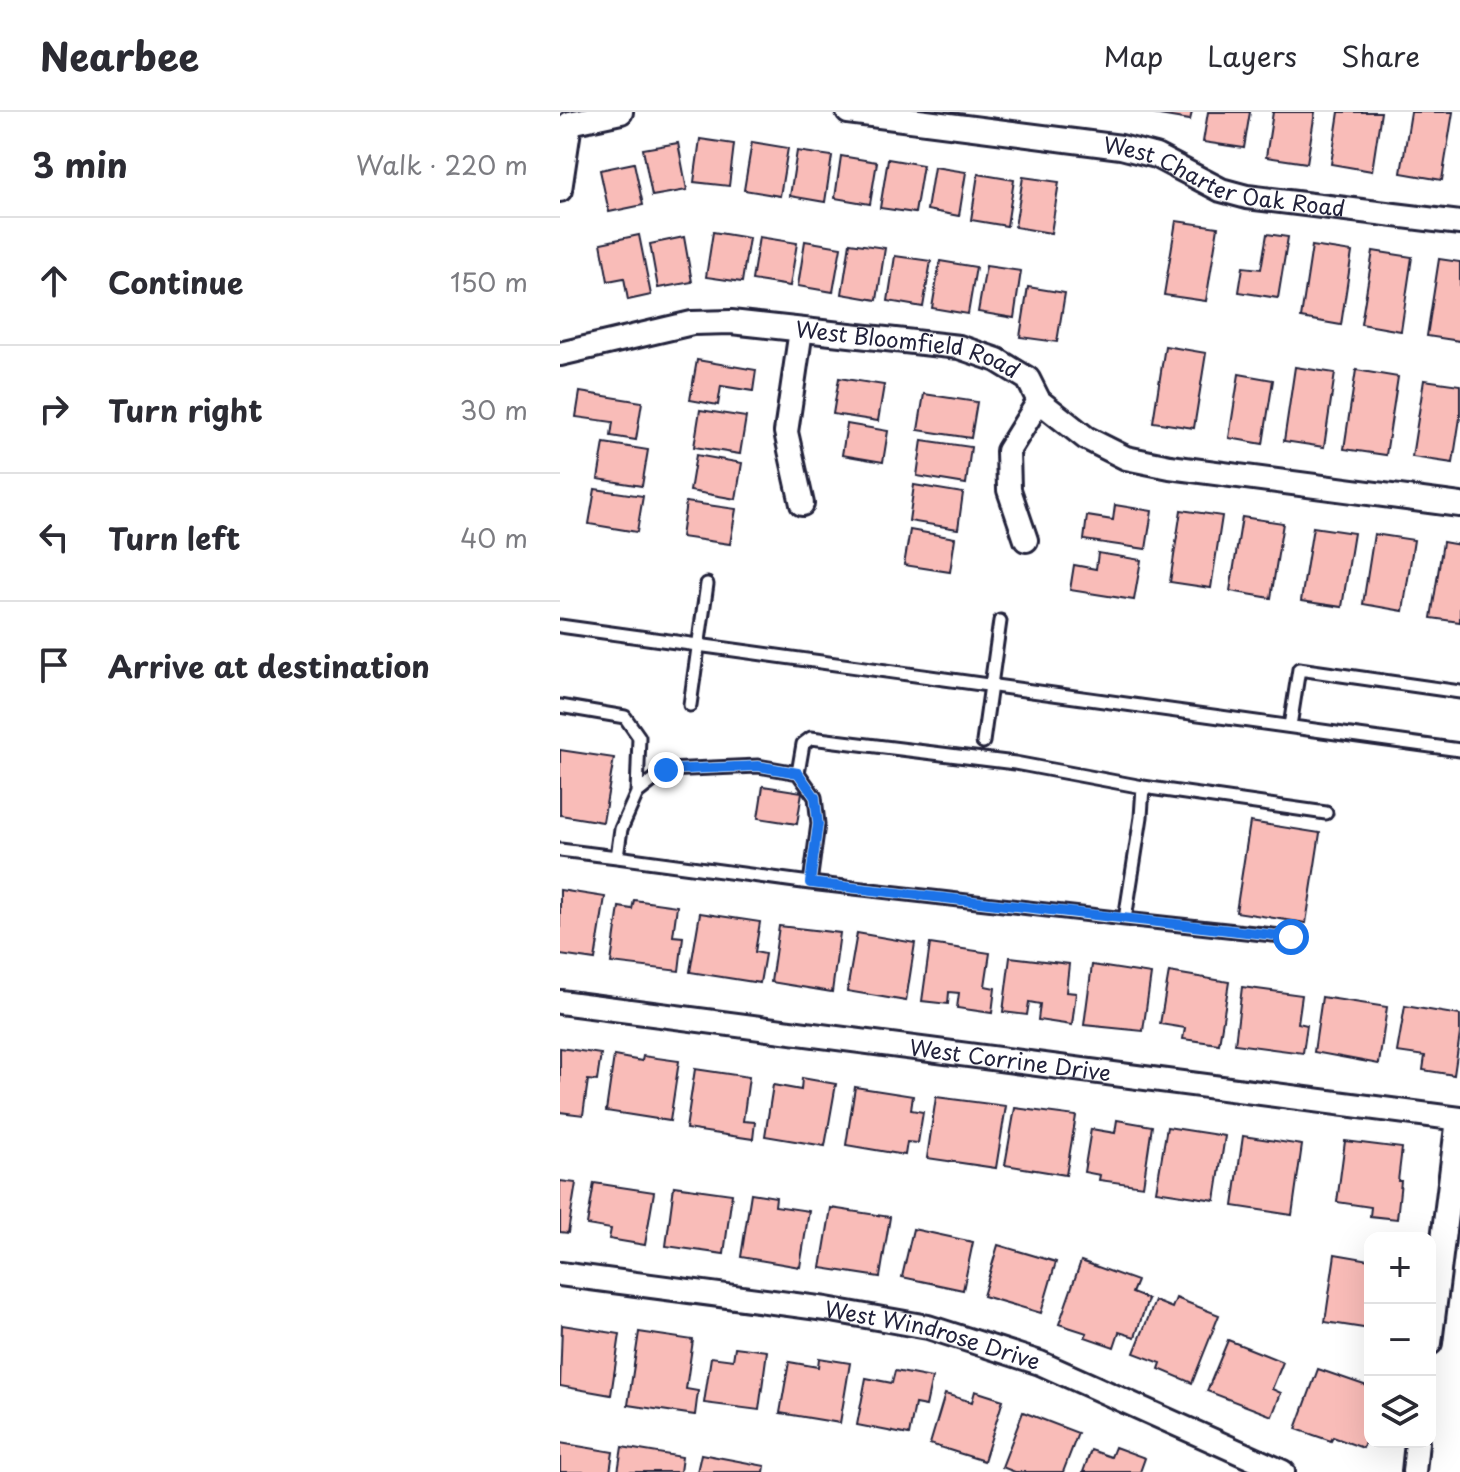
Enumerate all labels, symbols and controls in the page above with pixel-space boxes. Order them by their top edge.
text: Nearbee [40,27,199,84]
text: Map [1103,34,1163,77]
text: Layers [1207,34,1297,77]
text: Share [1341,34,1420,77]
street label: West Charter Oak Road [1102,127,1347,224]
text: 3 min [32,138,128,190]
text: Walk · 220 m [356,145,528,184]
icon: ahead [32,259,76,303]
text: Continue [108,259,243,304]
text: 150 m [450,262,528,301]
street label: West Bloomfield Road [794,311,1027,385]
icon: right [32,387,76,431]
text: Turn right [108,387,263,432]
text: 30 m [460,390,528,429]
icon: left [32,515,76,559]
text: Turn left [108,515,240,560]
text: 40 m [460,518,528,557]
icon: arrive [32,643,76,687]
text: Arrive at destination [108,643,430,688]
route end [648,752,684,788]
route start [1273,919,1309,955]
street label: West Corrine Drive [908,1030,1113,1088]
map controls [1364,1232,1436,1448]
button: + [1364,1232,1436,1304]
street label: West Windrose Drive [822,1291,1045,1377]
button: − [1364,1304,1436,1376]
button: layers [1364,1376,1436,1448]

